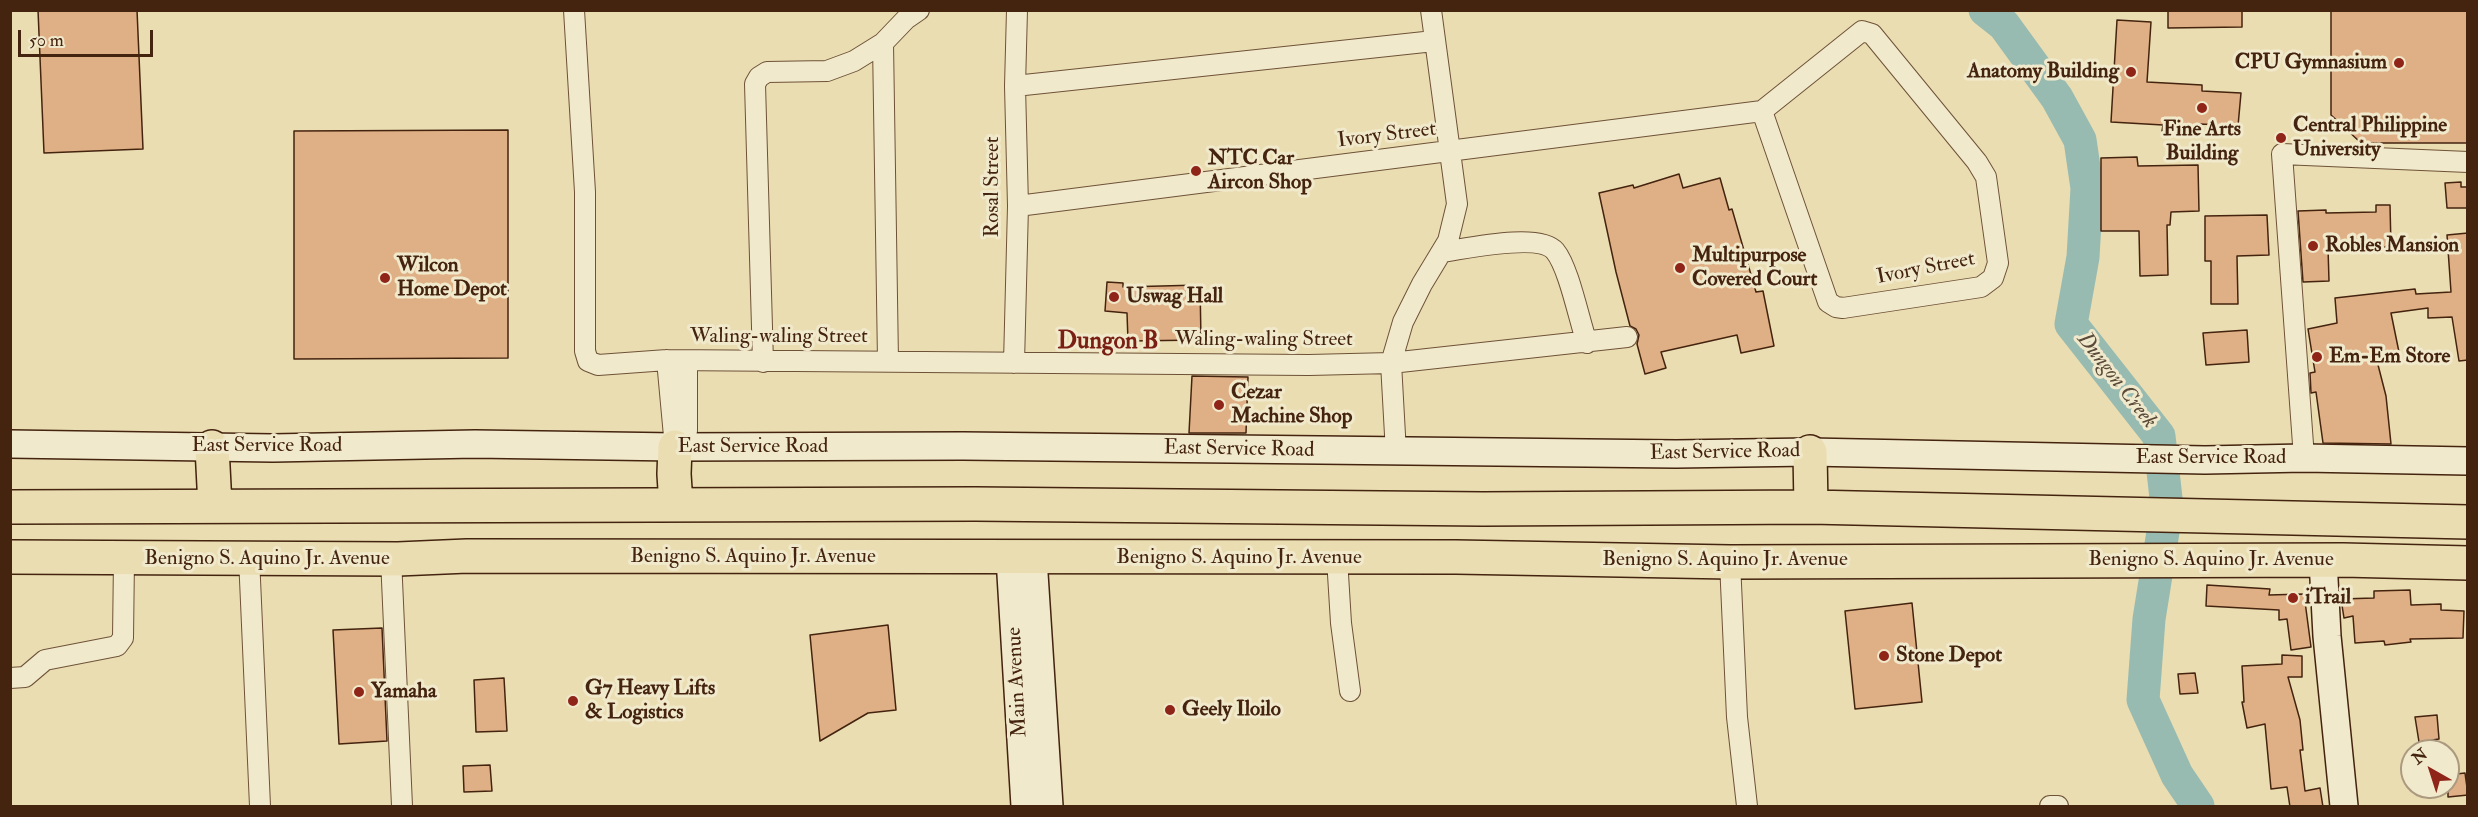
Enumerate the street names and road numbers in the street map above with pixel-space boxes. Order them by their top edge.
street label: Ivory Street [1336,117,1438,155]
street label: Rosal Street [980,136,1006,238]
street label: Ivory Street [1875,247,1977,291]
street label: Waling-waling Street [690,324,868,350]
street label: Waling-waling Street [1175,327,1353,353]
street label: East Service Road [192,433,342,459]
street label: East Service Road [678,434,828,460]
street label: East Service Road [1163,436,1315,464]
street label: East Service Road [1649,439,1801,467]
street label: East Service Road [2136,445,2286,471]
street label: Benigno S. Aquino Jr. Avenue [630,544,876,570]
street label: Benigno S. Aquino Jr. Avenue [1116,545,1362,571]
street label: Benigno S. Aquino Jr. Avenue [144,546,390,572]
street label: Benigno S. Aquino Jr. Avenue [1602,547,1848,573]
street label: Benigno S. Aquino Jr. Avenue [2088,547,2334,573]
street label: Main Avenue [1003,626,1033,738]

